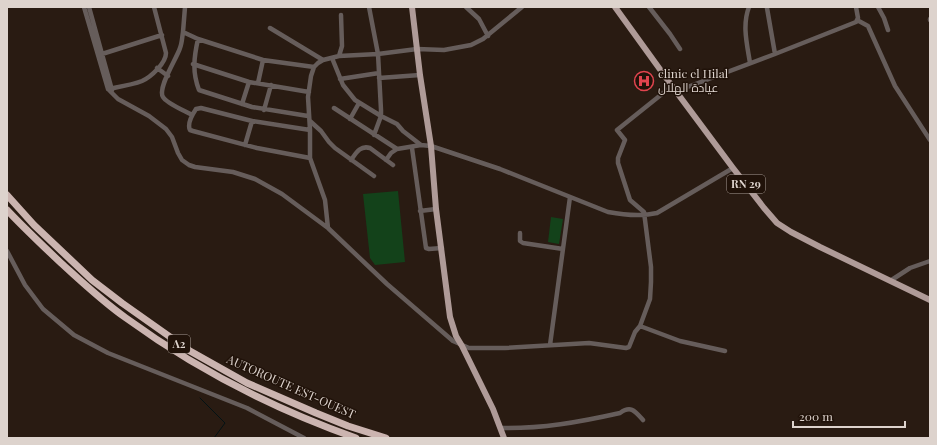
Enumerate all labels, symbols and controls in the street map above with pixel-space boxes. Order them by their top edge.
place label: clinic el Hilal عيادة الهلال [658,65,729,95]
hospital icon: clinic el Hilal عيادة الهلال [633,70,655,92]
road number: RN 29 [727,175,765,193]
road number: A2 [168,335,190,353]
street label: AUTOROUTE EST-OUEST [224,350,359,422]
scale bar [793,403,905,429]
text: 200 m [799,408,833,424]

